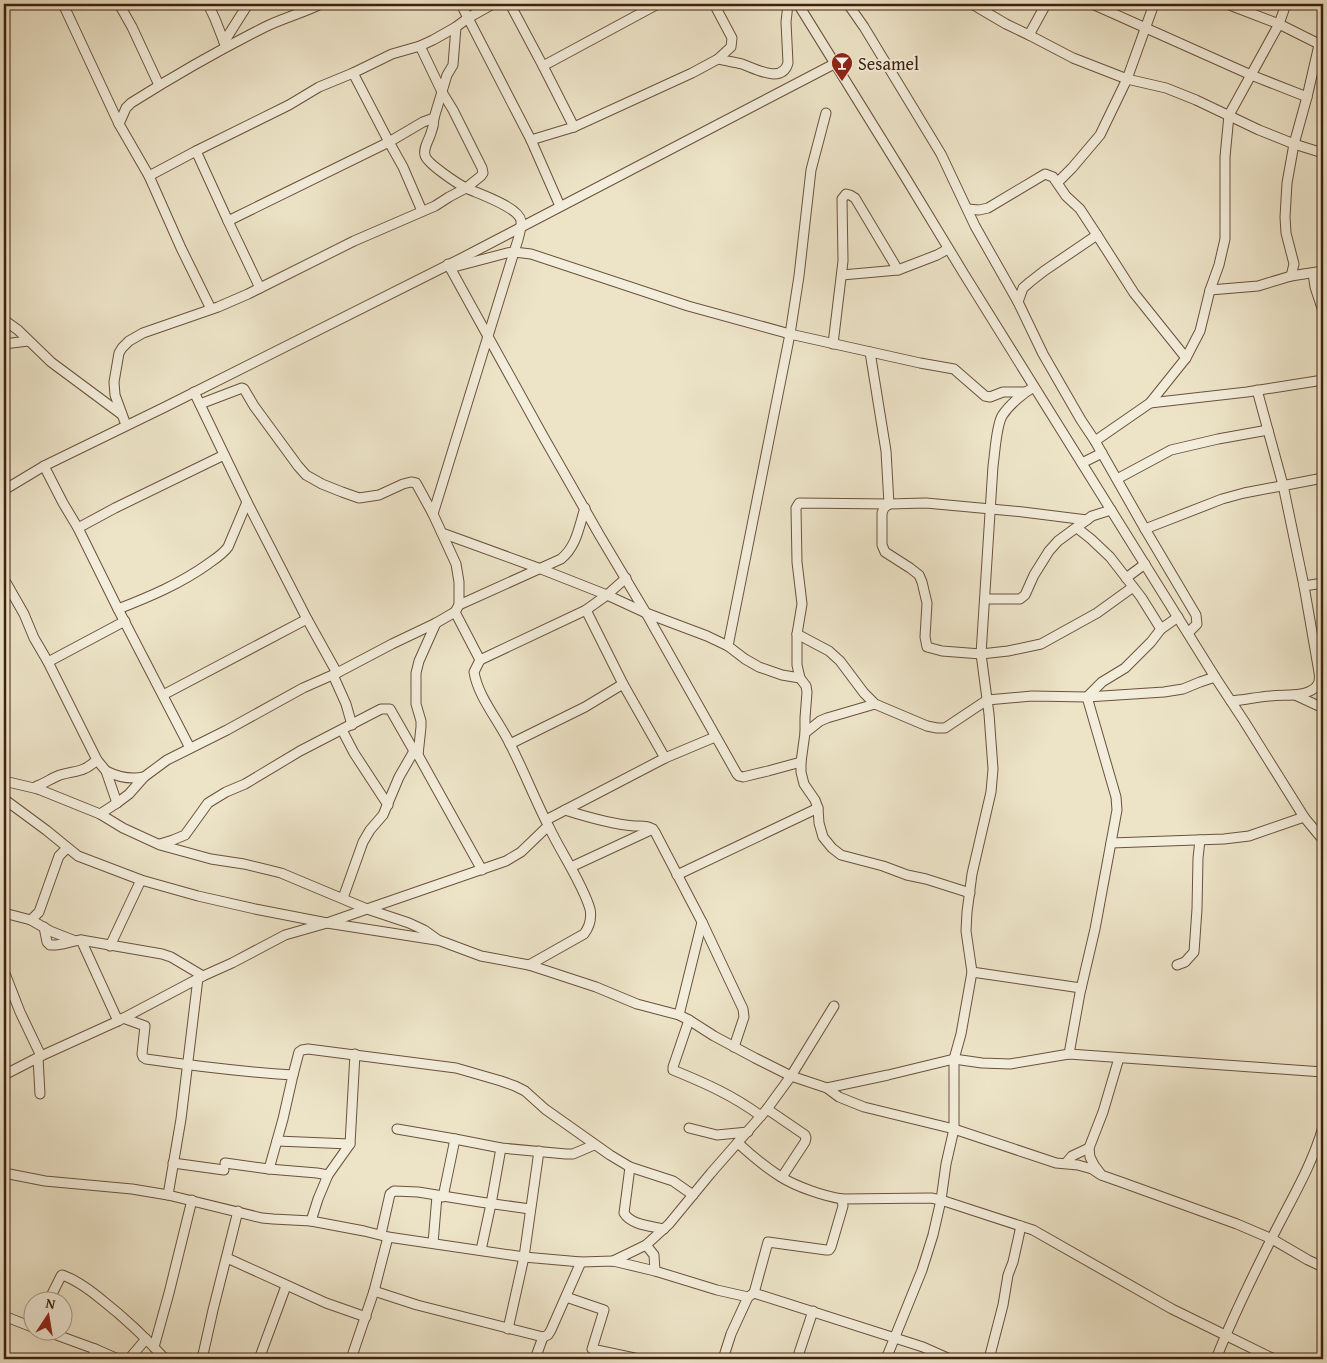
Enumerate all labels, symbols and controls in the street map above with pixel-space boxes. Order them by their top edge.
place label: Sesamel [858,50,919,77]
bar icon: Sesamel [830,51,854,82]
north arrow [22,1290,72,1340]
text: N [44,1293,58,1314]

